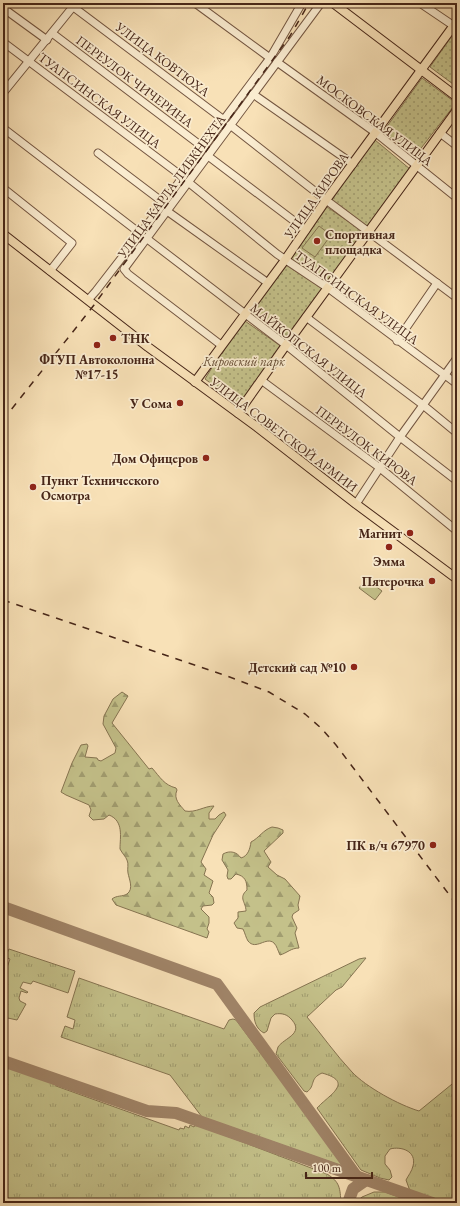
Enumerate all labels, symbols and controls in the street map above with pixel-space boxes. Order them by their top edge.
street label: УЛИЦА КОВТЮХА [111,18,214,101]
street label: ПЕРЕУЛОК ЧИЧЕРИНА [73,32,198,132]
street label: ТУАПСИНСКАЯ УЛИЦА [35,49,165,153]
street label: МОСКОВСКАЯ УЛИЦА [313,71,437,170]
street label: УЛИЦА КАРЛА ЛИБКНЕХТА [113,110,230,262]
street label: УЛИЦА КИРОВА [280,148,353,243]
place label: Спортивная площадка [325,226,395,258]
marker: Спортивная площадка [312,236,322,246]
street label: ТУАПСИНСКАЯ УЛИЦА [291,247,423,349]
street label: МАЙКОПСКАЯ УЛИЦА [247,299,372,402]
place label: ТНК [121,330,150,347]
marker: ТНК [108,333,118,343]
marker: ФГУП Автоколонна №17-15 [92,340,102,350]
place label: ФГУП Автоколонна №17-15 [40,351,155,383]
park label: Кировский парк [202,353,286,370]
street label: УЛИЦА СОВЕТСКОЙ АРМИИ [206,373,361,496]
place label: У Сома [129,395,172,412]
marker: У Сома [175,398,185,408]
street label: ПЕРЕУЛОК КИРОВА [312,402,422,490]
place label: Дом Офицеров [112,450,198,467]
marker: Дом Офицеров [201,453,211,463]
place label: Пункт Технического Осмотра [41,472,159,504]
marker: Пункт Технического Осмотра [28,482,38,492]
place label: Магнит [358,525,402,542]
marker: Магнит [405,528,415,538]
marker: Эмма [384,542,394,552]
place label: Эмма [373,553,405,570]
place label: Пятерочка [362,573,424,590]
marker: Пятерочка [427,576,437,586]
place label: Детский сад №10 [248,659,346,676]
marker: Детский сад №10 [349,662,359,672]
place label: ПК в/ч 67970 [347,837,425,854]
marker: ПК в/ч 67970 [428,840,438,850]
scale bar [306,1154,372,1180]
text: 100 m [312,1160,342,1176]

